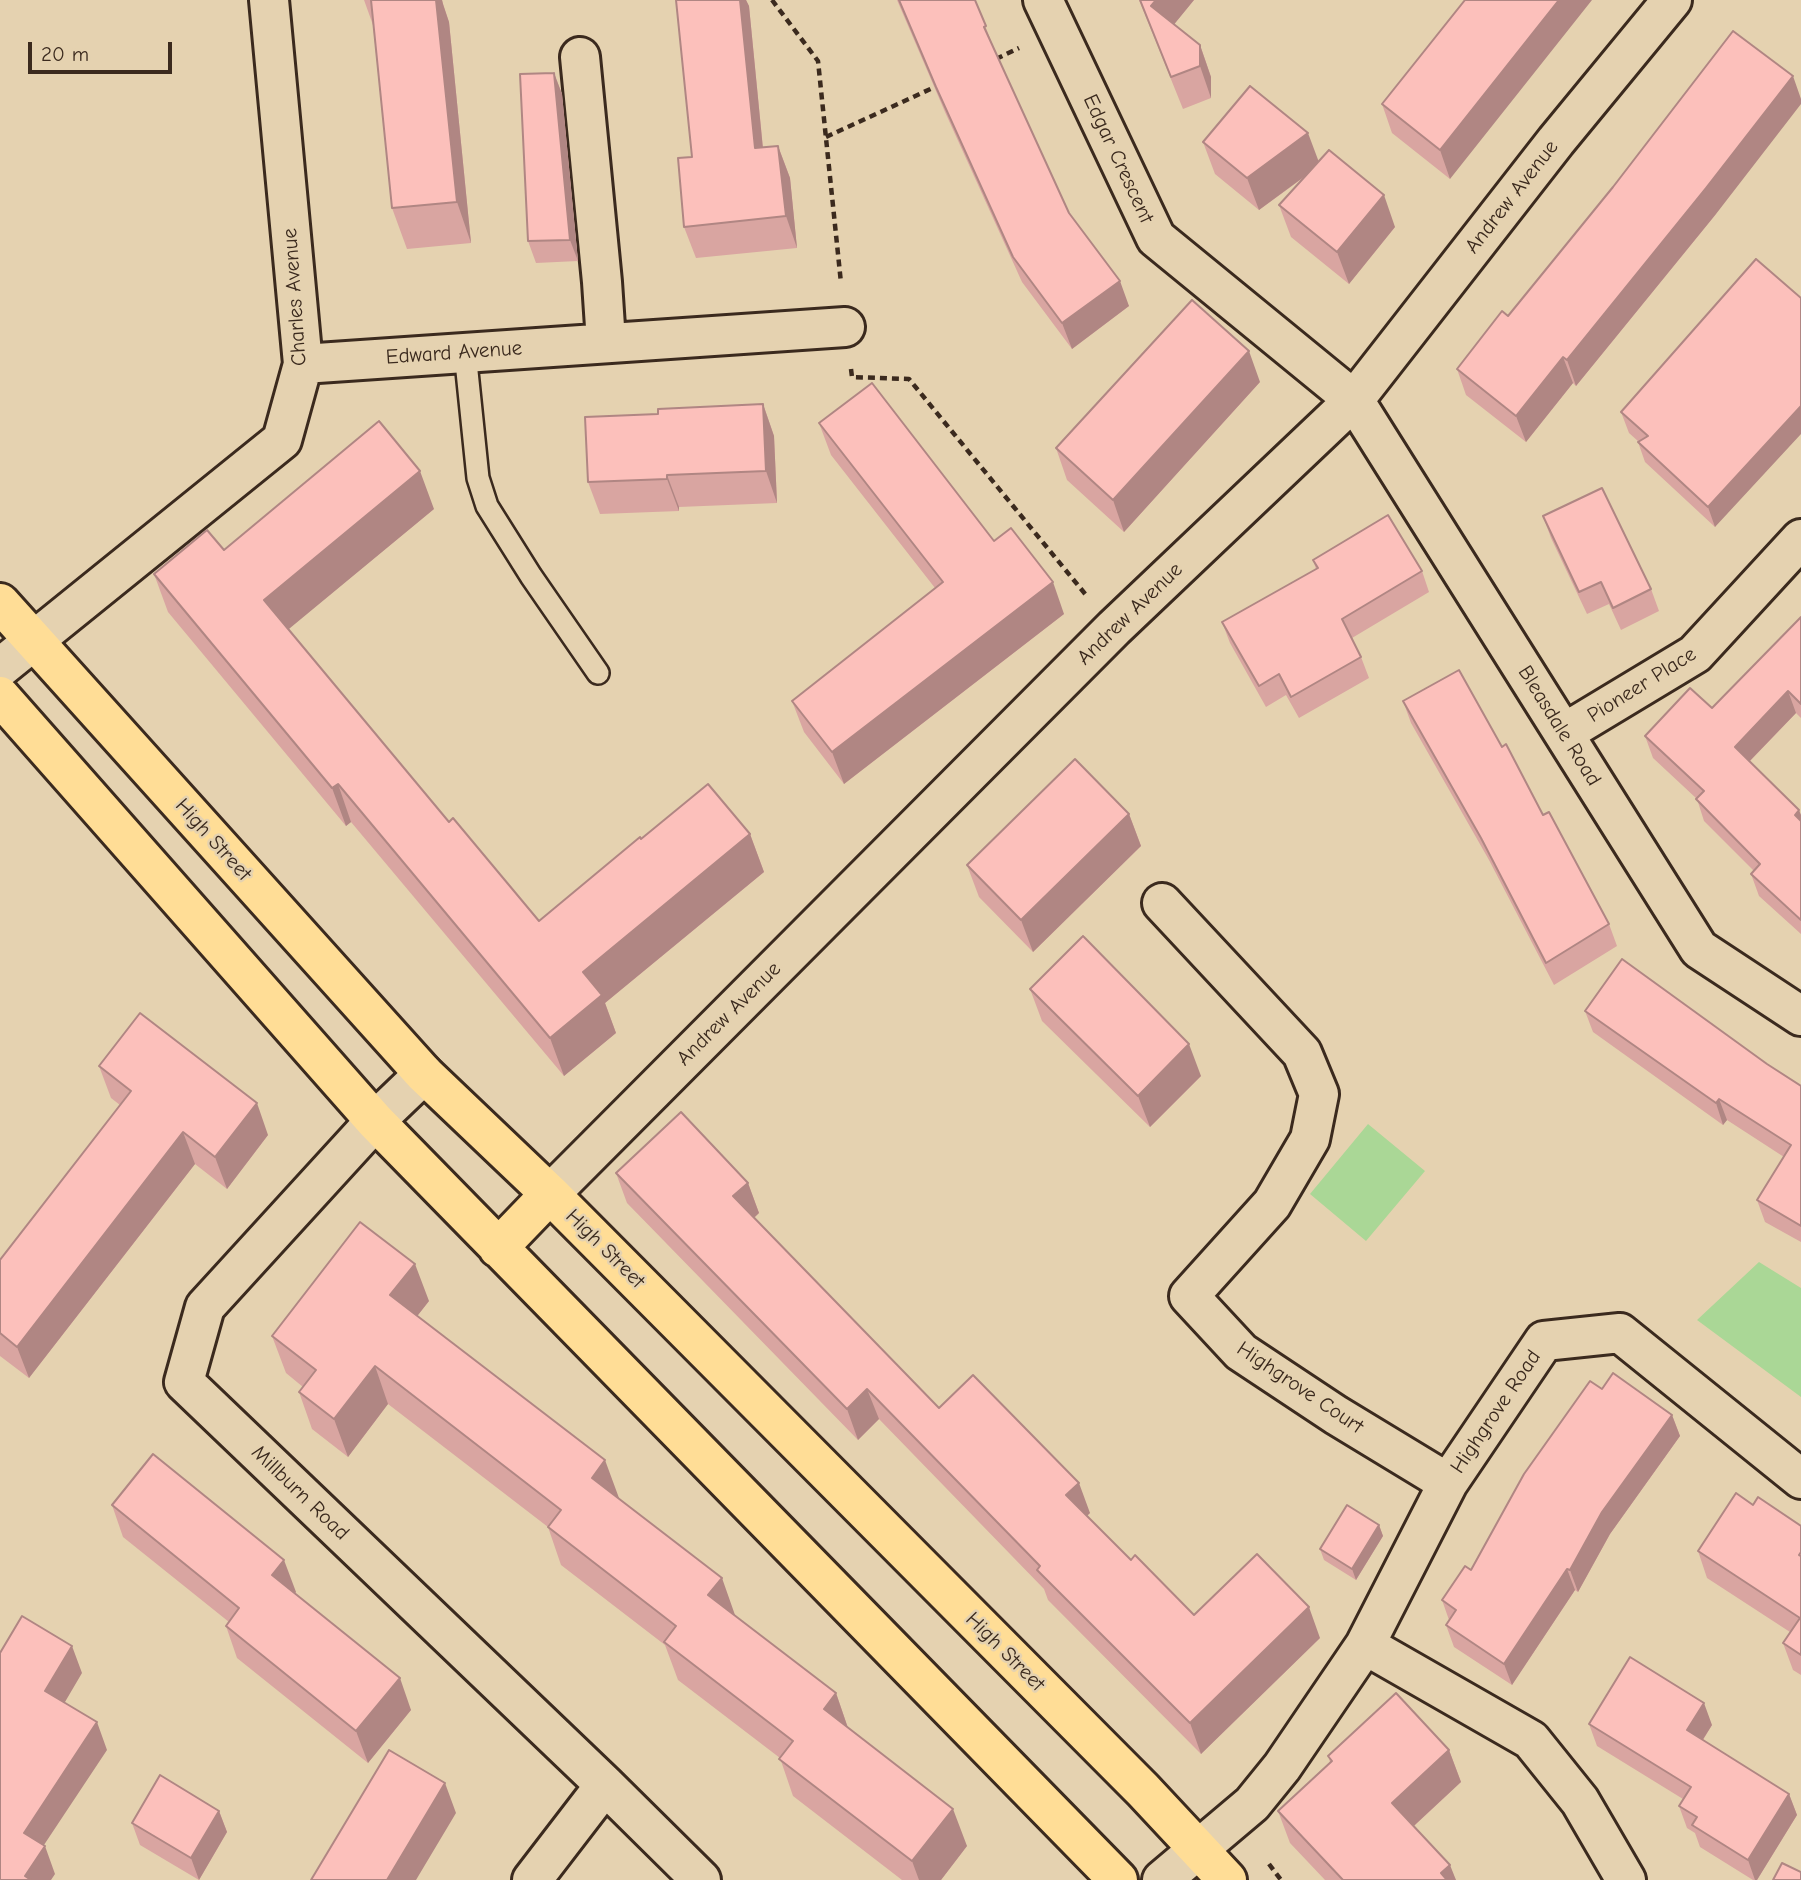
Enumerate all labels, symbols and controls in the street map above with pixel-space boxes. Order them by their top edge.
scale bar [32,28,175,72]
text: 20 m [41,42,89,66]
street label: Edgar Crescent [1077,91,1159,227]
street label: Andrew Avenue [1460,135,1564,259]
street label: Charles Avenue [278,227,312,367]
street label: Edward Avenue [385,336,523,370]
street label: Andrew Avenue [1072,557,1188,671]
street label: Pioneer Place [1583,642,1701,728]
street label: Bleasdale Road [1512,661,1606,791]
street label: High Street [170,794,256,886]
street label: Andrew Avenue [672,957,786,1071]
street label: High Street [560,1204,650,1294]
street label: Highgrove Court [1232,1336,1368,1440]
street label: Highgrove Road [1445,1345,1547,1479]
street label: Millburn Road [246,1440,354,1546]
street label: High Street [960,1607,1050,1697]

